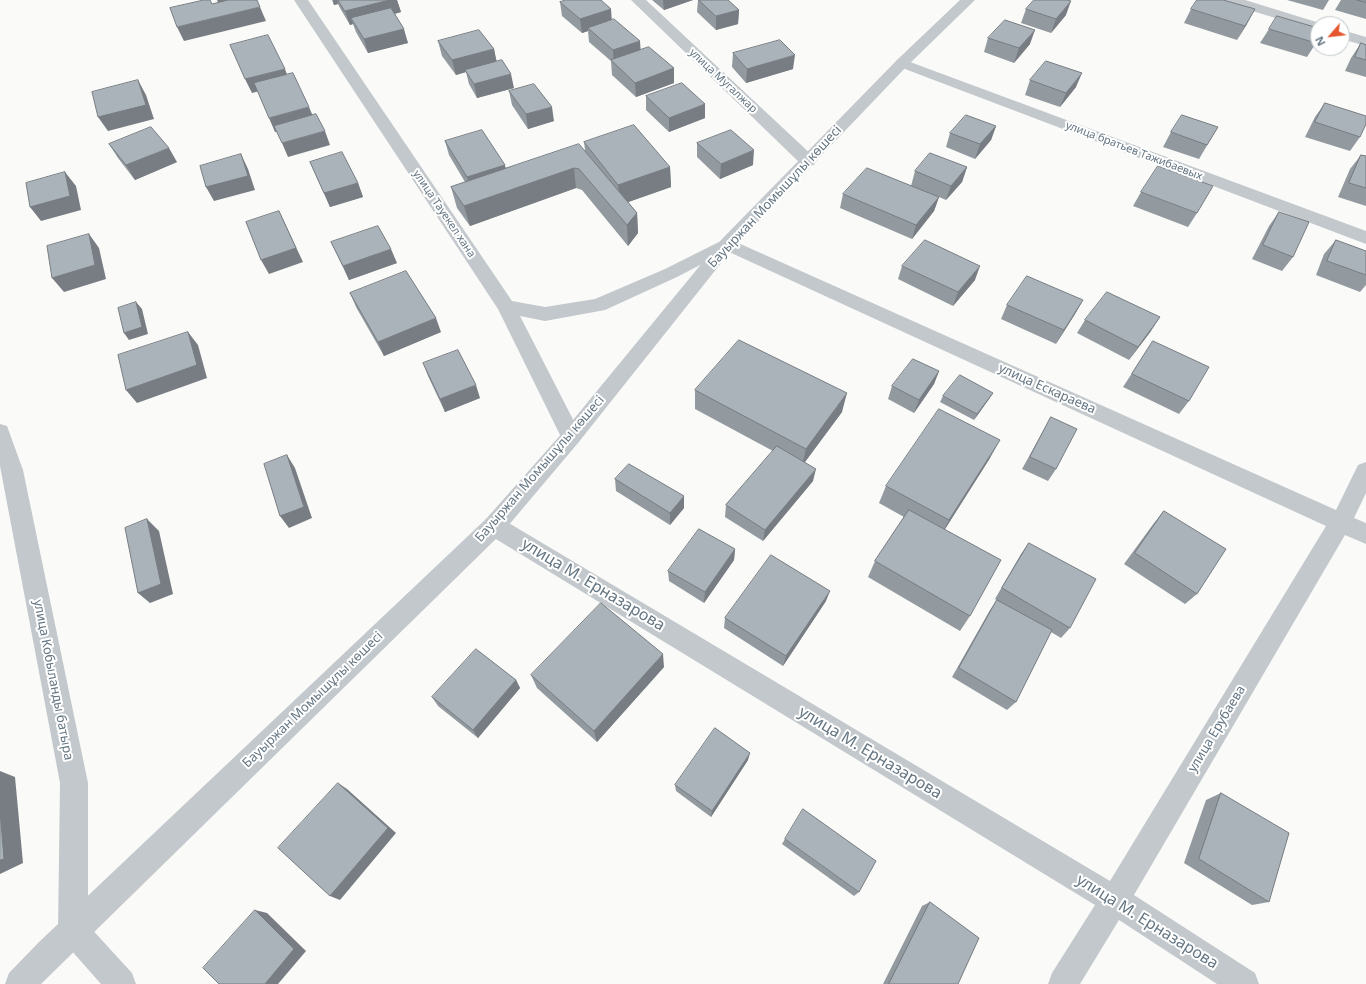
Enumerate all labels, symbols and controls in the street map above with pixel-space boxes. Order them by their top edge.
north arrow [1310,16,1350,56]
text: N [1311,34,1329,49]
street label: улица Мугалжар [686,46,760,116]
street label: улица братьев Тажибаевых [1064,119,1204,183]
street label: Бауыржан Момышұлы көшесі [705,123,845,271]
street label: улица Тауекел хана [410,168,478,260]
street label: улица Ескараева [996,361,1098,417]
street label: Бауыржан Момышұлы көшесі [472,393,608,545]
street label: улица М. Ерназарова [518,535,668,635]
street label: улица Кобыланды батыра [30,598,76,762]
street label: Бауыржан Момышұлы көшесі [240,629,386,771]
street label: улица Ерубаева [1185,683,1249,775]
street label: улица М. Ерназарова [795,703,945,803]
street label: улица М. Ерназарова [1073,870,1221,974]

